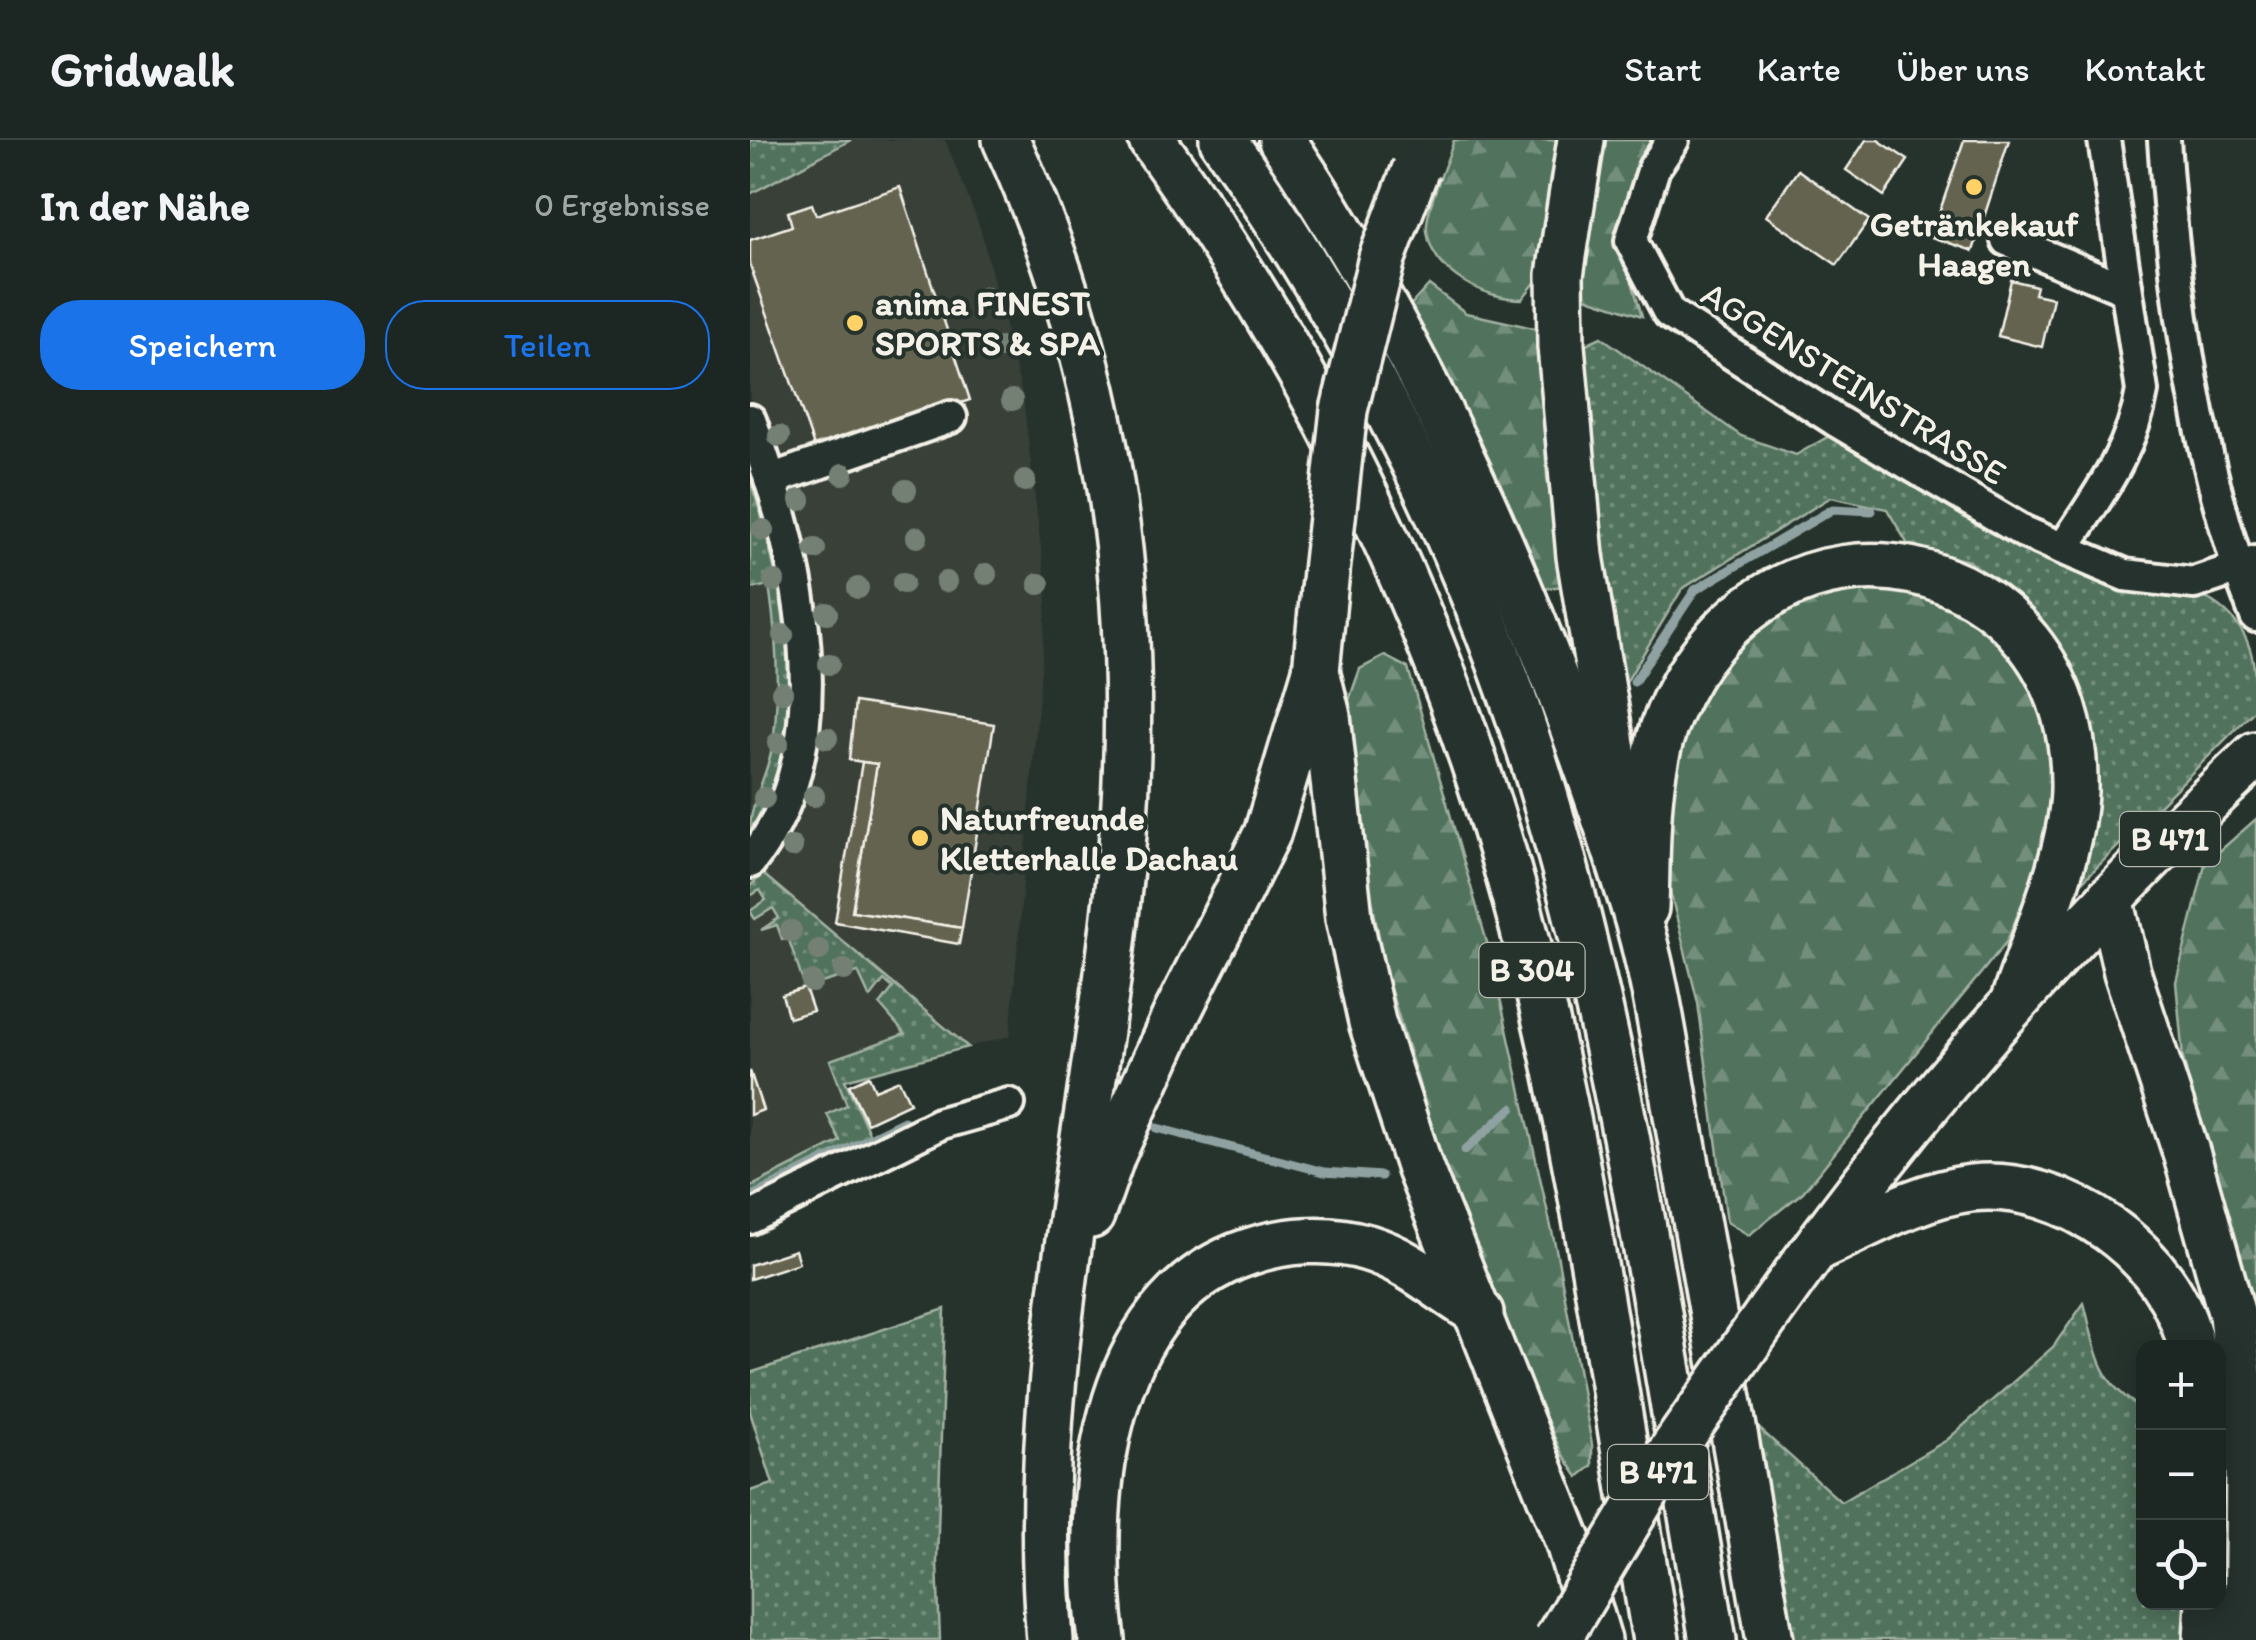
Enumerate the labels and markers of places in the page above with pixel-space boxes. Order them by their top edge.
marker: Getränkekauf Haagen [1963,176,1985,198]
place label: Getränkekauf Haagen [1870,203,2079,285]
place label: anima FINEST SPORTS & SPA [875,282,1101,364]
marker: anima FINEST SPORTS & SPA [844,312,866,334]
place label: Naturfreunde Kletterhalle Dachau [940,797,1239,879]
marker: Naturfreunde Kletterhalle Dachau [909,827,931,849]

